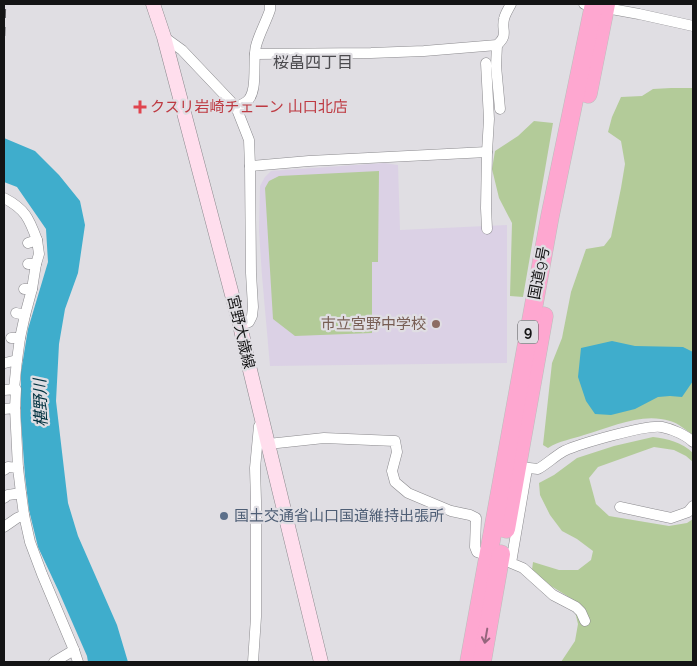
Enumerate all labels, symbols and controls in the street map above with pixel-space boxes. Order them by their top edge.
district label: 桜畠四丁目 [273,53,353,72]
place label: クスリ岩崎チェーン 山口北店 [150,98,348,116]
marker: クスリ岩崎チェーン 山口北店 [134,101,146,113]
street label: 国道9号 [525,245,553,301]
street label: 宮野大歳線 [224,293,258,371]
place label: 市立宮野中学校 [321,315,426,333]
marker: 市立宮野中学校 [430,318,442,330]
road number: 9 [518,321,538,344]
water label: 椹野川 [30,377,51,427]
place label: 国土交通省山口国道維持出張所 [234,507,444,525]
marker: 国土交通省山口国道維持出張所 [218,510,230,522]
one-way arrow [481,628,491,644]

